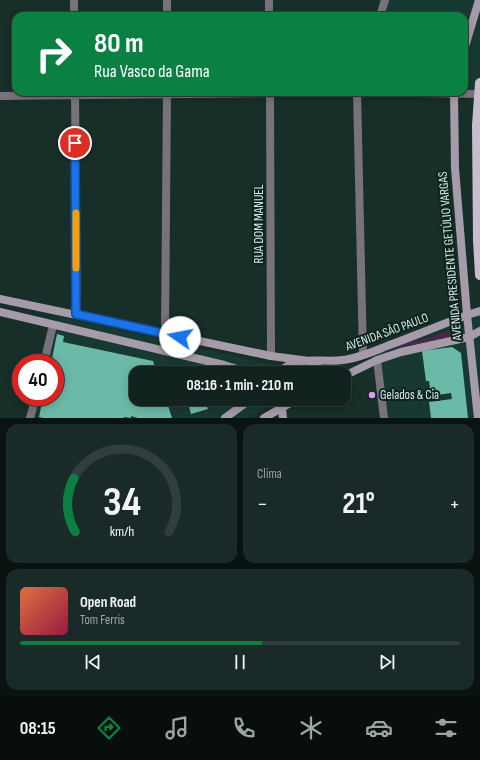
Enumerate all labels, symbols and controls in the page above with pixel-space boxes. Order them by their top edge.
text: 80 m [94,27,143,60]
icon: right [28,28,80,80]
text: Rua Vasco da Gama [94,61,210,82]
pin [58,126,92,160]
icon: arrive [64,132,86,154]
street label: AVENIDA PRESIDENTE GETÚLIO VARGAS [435,170,465,342]
street label: RUA DOM MANUEL [251,184,267,264]
street label: AVENIDA SÃO PAULO [342,310,431,355]
position arrow [159,316,201,358]
speed limit sign: 40 [12,354,64,406]
text: 08:16 · 1 min · 210 m [187,376,293,395]
place label: Gelados & Cia [380,387,439,403]
marker: Gelados & Cia [367,390,377,400]
text: Clima [257,466,282,482]
text: 34 [102,477,141,526]
text: 21° [342,486,375,522]
text: − [257,491,268,518]
text: + [449,491,460,518]
text: km/h [109,522,134,539]
text: Open Road [80,593,136,612]
text: Tom Ferris [80,612,125,628]
icon: previous [82,651,104,673]
icon: pause [229,651,251,673]
icon: next [376,651,398,673]
icon: directions [95,714,123,742]
icon: music [163,714,191,742]
icon: phone [230,714,258,742]
icon: climate [297,714,325,742]
icon: car [365,714,393,742]
icon: filters [432,714,460,742]
text: 08:15 [20,718,56,739]

